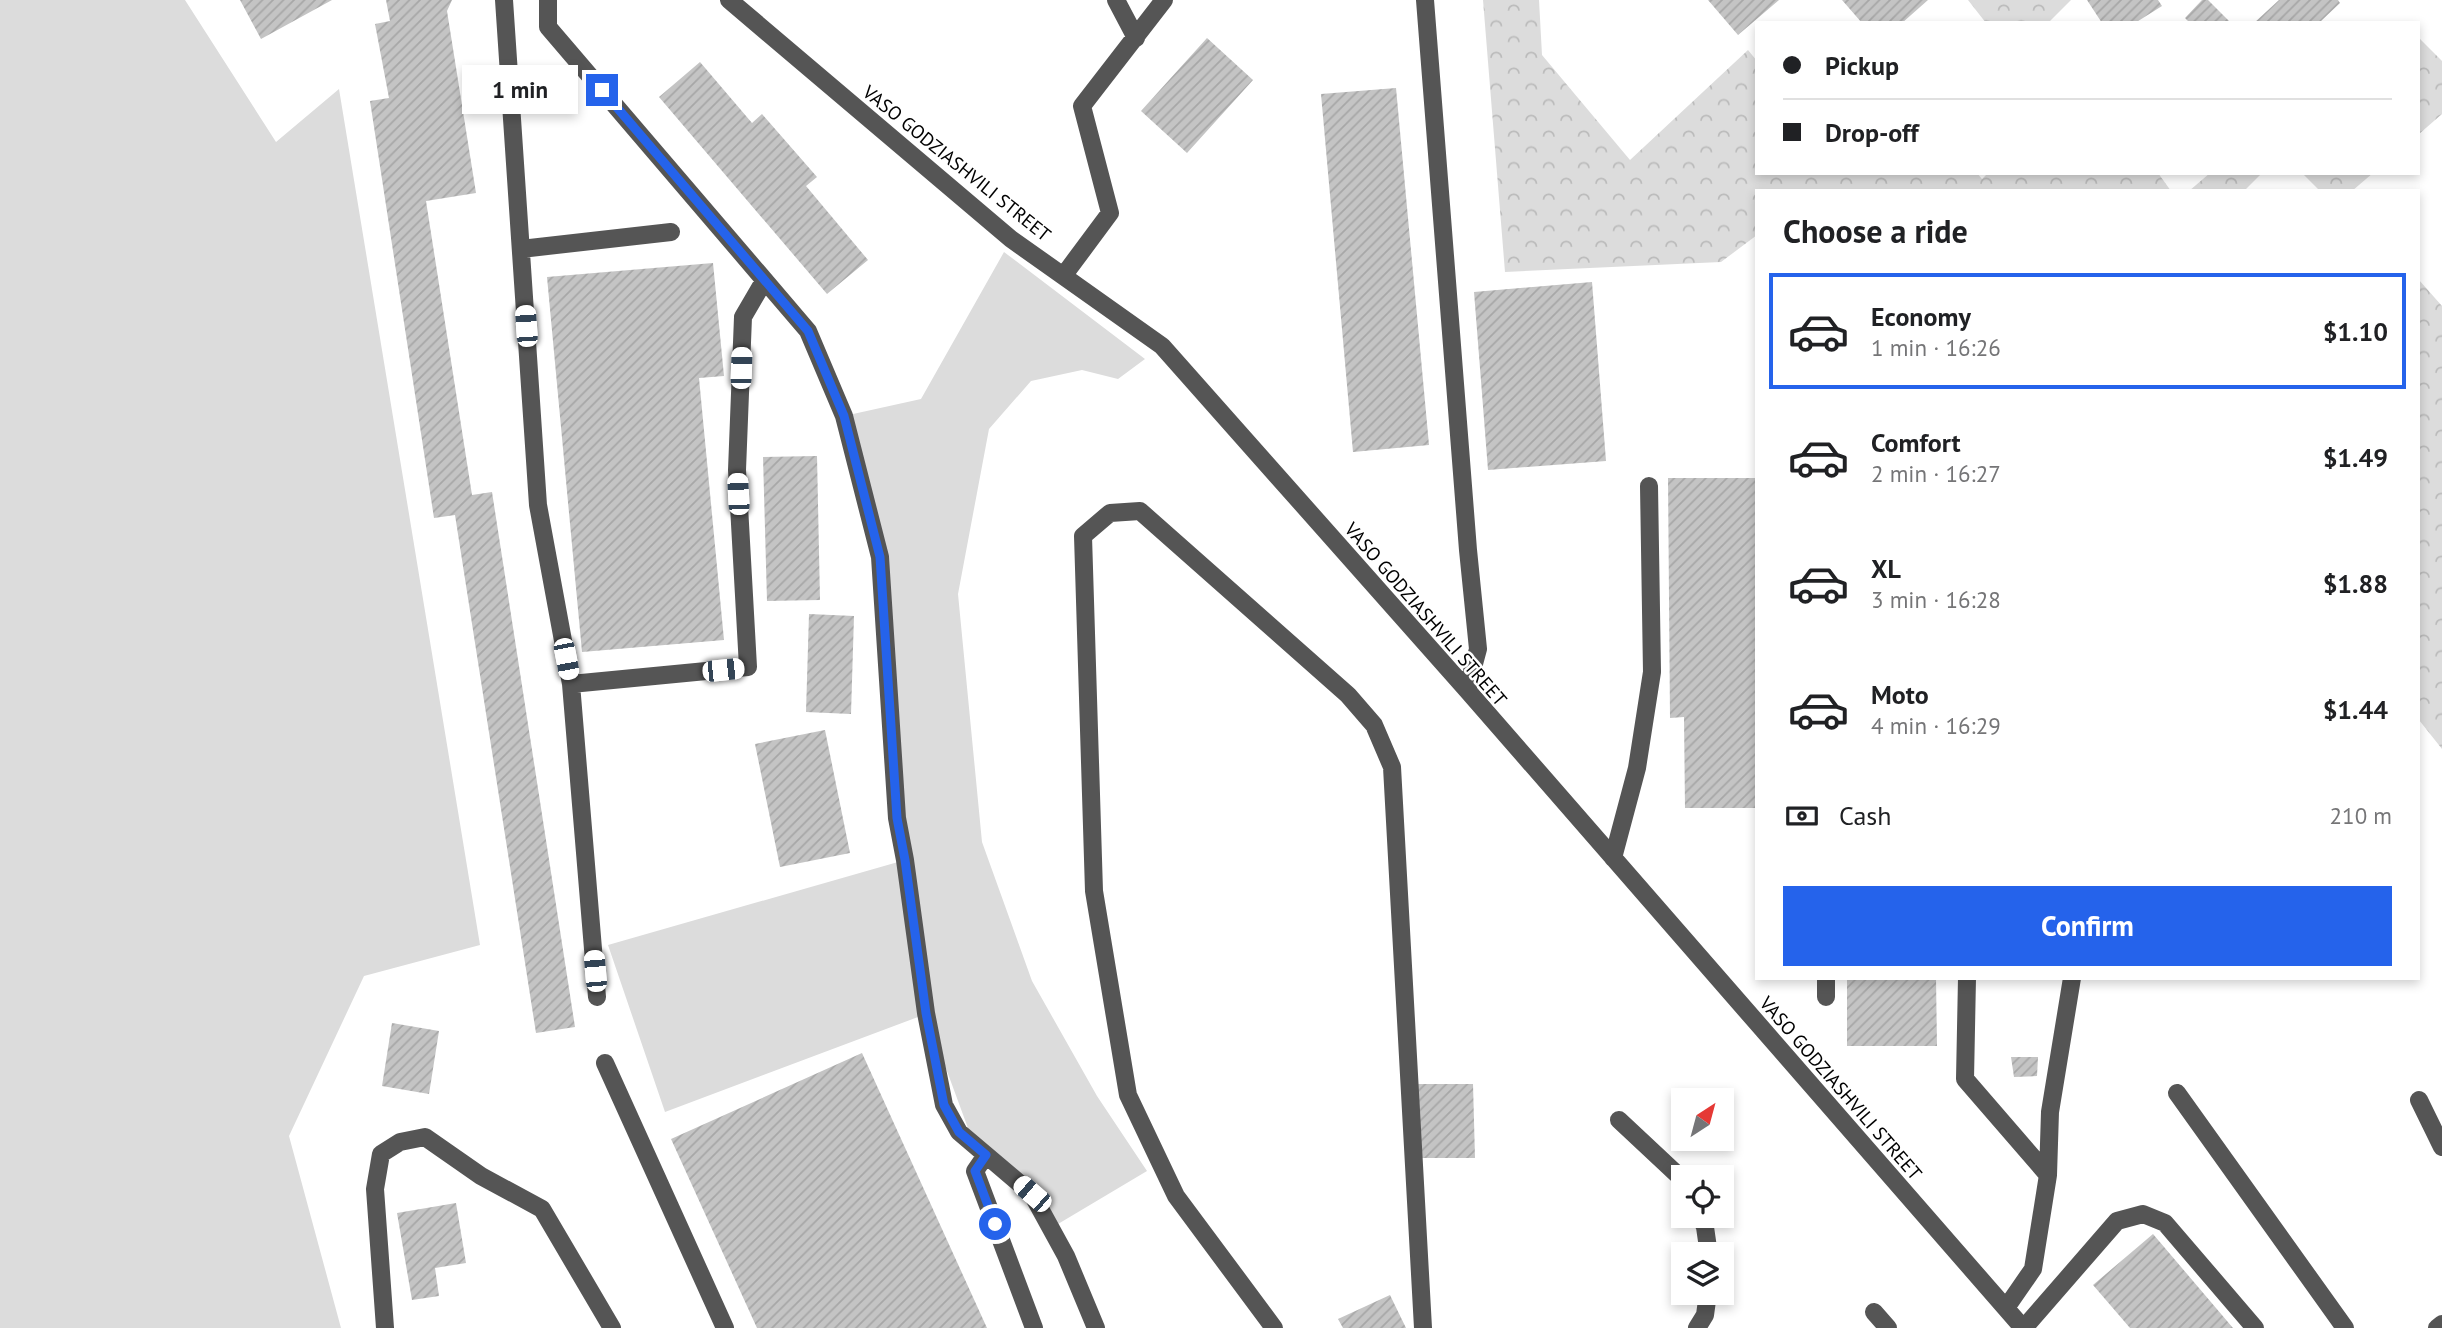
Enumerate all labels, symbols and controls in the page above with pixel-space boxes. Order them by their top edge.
text: Pickup [1825,49,1899,82]
callout: 1 min [462,66,578,114]
route end [586,74,618,106]
text: 1 min [492,75,548,104]
street label: VASO GODZIASHVILI STREET [857,79,1056,247]
text: Drop-off [1825,116,1919,149]
text: Choose a ride [1783,210,1968,252]
icon: car [1787,300,1850,363]
text: Economy [1871,300,1971,333]
car [515,304,538,348]
text: $1.10 [2323,315,2388,348]
text: 1 min · 16:26 [1871,333,2001,362]
car [730,347,753,389]
icon: car [1787,426,1850,489]
text: Comfort [1871,426,1961,459]
text: $1.49 [2323,441,2388,474]
text: 2 min · 16:27 [1871,459,2001,488]
car [727,472,750,516]
street label: VASO GODZIASHVILI STREET [1339,517,1513,711]
icon: car [1787,552,1850,615]
text: XL [1871,552,1901,585]
text: $1.88 [2323,567,2388,600]
text: 3 min · 16:28 [1871,585,2001,614]
car [552,636,581,682]
car [702,657,745,683]
icon: car [1787,678,1850,741]
text: Moto [1871,678,1929,711]
text: $1.44 [2323,693,2388,726]
text: 4 min · 16:29 [1871,711,2001,740]
icon: cash [1783,797,1821,835]
text: Cash [1839,799,1891,832]
text: 210 m [2330,801,2392,830]
button: Confirm [1783,886,2392,966]
car [583,949,608,993]
street label: VASO GODZIASHVILI STREET [1754,991,1928,1185]
north arrow [1671,1088,1734,1152]
map controls [1671,1088,1734,1305]
button: locate [1671,1165,1734,1228]
car [1010,1172,1055,1216]
route start [979,1208,1011,1240]
button: layers [1671,1242,1734,1305]

